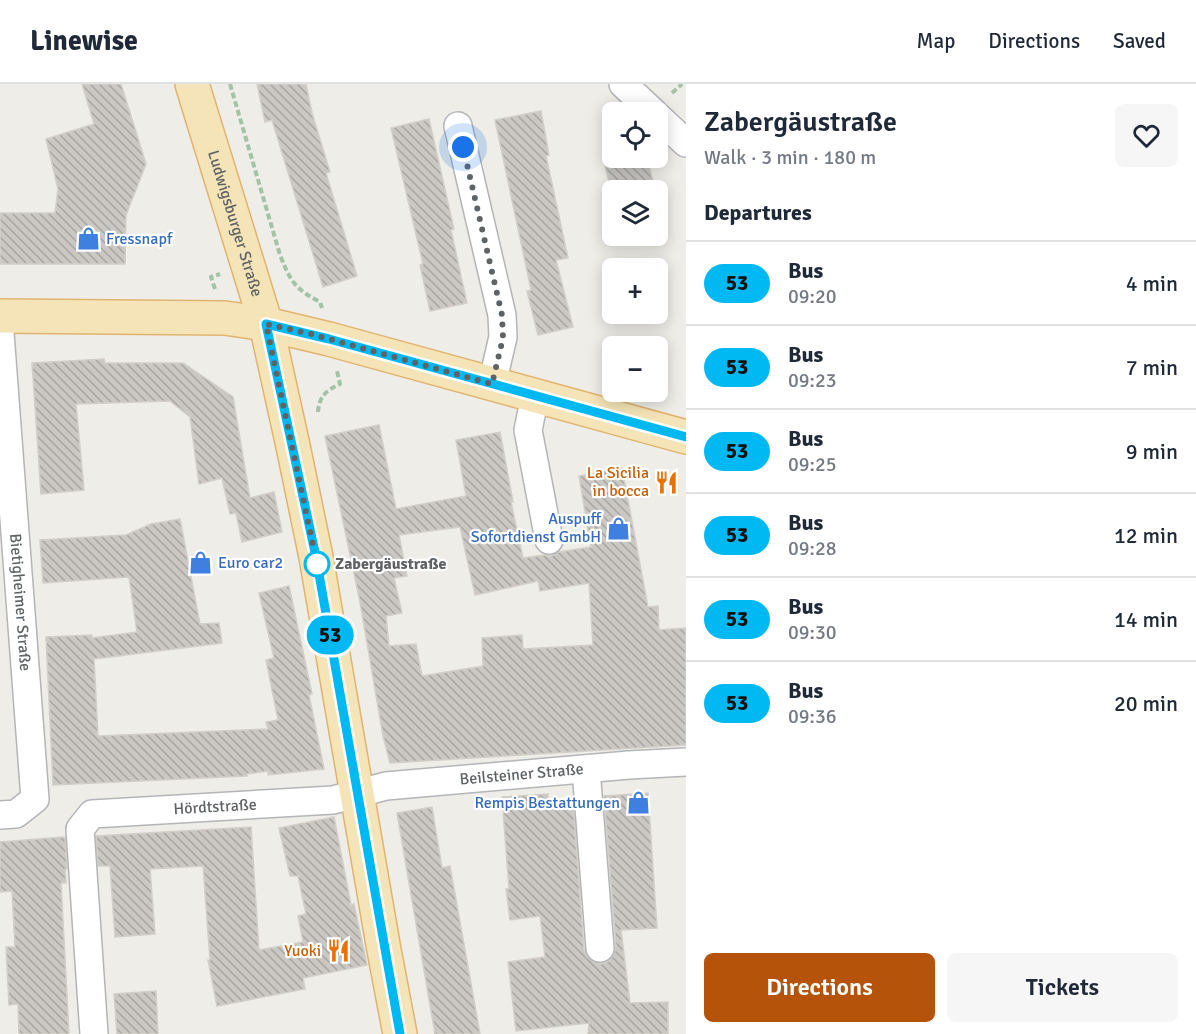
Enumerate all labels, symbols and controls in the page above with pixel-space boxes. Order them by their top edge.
text: Linewise [30,24,138,58]
text: Map [917,28,955,54]
text: Directions [988,28,1080,54]
text: Saved [1113,28,1166,54]
map controls [602,102,668,402]
button: locate [602,102,668,168]
button: heart [1115,104,1178,167]
text: Zabergäustraße [704,105,897,139]
your location [448,132,478,162]
text: Walk · 3 min · 180 m [704,145,876,170]
street label: Ludwigsburger Straße [203,148,267,299]
button: layers [602,180,668,246]
text: Departures [704,199,812,226]
shop icon: Fressnapf [75,226,101,252]
place label: Fressnapf [106,229,173,249]
text: Bus [788,257,823,284]
button: + [602,258,668,324]
text: 53 [726,270,748,296]
text: 4 min [1126,270,1178,297]
text: 09:20 [788,284,837,309]
button: − [602,336,668,402]
text: Bus [788,341,823,368]
text: 53 [726,354,748,380]
text: 7 min [1126,354,1178,381]
text: 09:23 [788,368,837,393]
text: Bus [788,425,823,452]
text: 53 [726,438,748,464]
text: 9 min [1126,438,1178,465]
text: 09:25 [788,452,837,477]
place label: La Sicilia in bocca [587,463,649,501]
restaurant icon: La Sicilia in bocca [654,469,680,495]
place label: Auspuff Sofortdienst GmbH [471,509,602,547]
text: Bus [788,509,823,536]
shop icon: Auspuff Sofortdienst GmbH [606,515,632,541]
text: 53 [726,522,748,548]
text: 12 min [1114,522,1178,549]
street label: Bietigheimer Straße [5,533,35,672]
text: 09:28 [788,536,837,561]
shop icon: Euro car2 [187,550,213,576]
marker: Zabergäustraße [304,551,330,577]
place label: Euro car2 [218,553,283,573]
place label: Zabergäustraße [335,554,447,574]
text: Bus [788,593,823,620]
text: 53 [726,606,748,632]
text: 14 min [1114,606,1178,633]
line badge: 53 [303,616,357,654]
text: 09:30 [788,620,837,645]
text: 53 [319,622,341,648]
text: Bus [788,677,823,704]
text: 53 [726,690,748,716]
text: 20 min [1114,690,1178,717]
text: 09:36 [788,704,837,729]
street label: Beilsteiner Straße [459,759,584,790]
shop icon: Rempis Bestattungen [625,790,651,816]
place label: Rempis Bestattungen [474,793,620,813]
street label: Hördtstraße [173,794,257,819]
restaurant icon: Yuoki [326,938,352,964]
place label: Yuoki [284,941,321,961]
button: Directions [704,953,935,1022]
button: Tickets [947,953,1178,1022]

